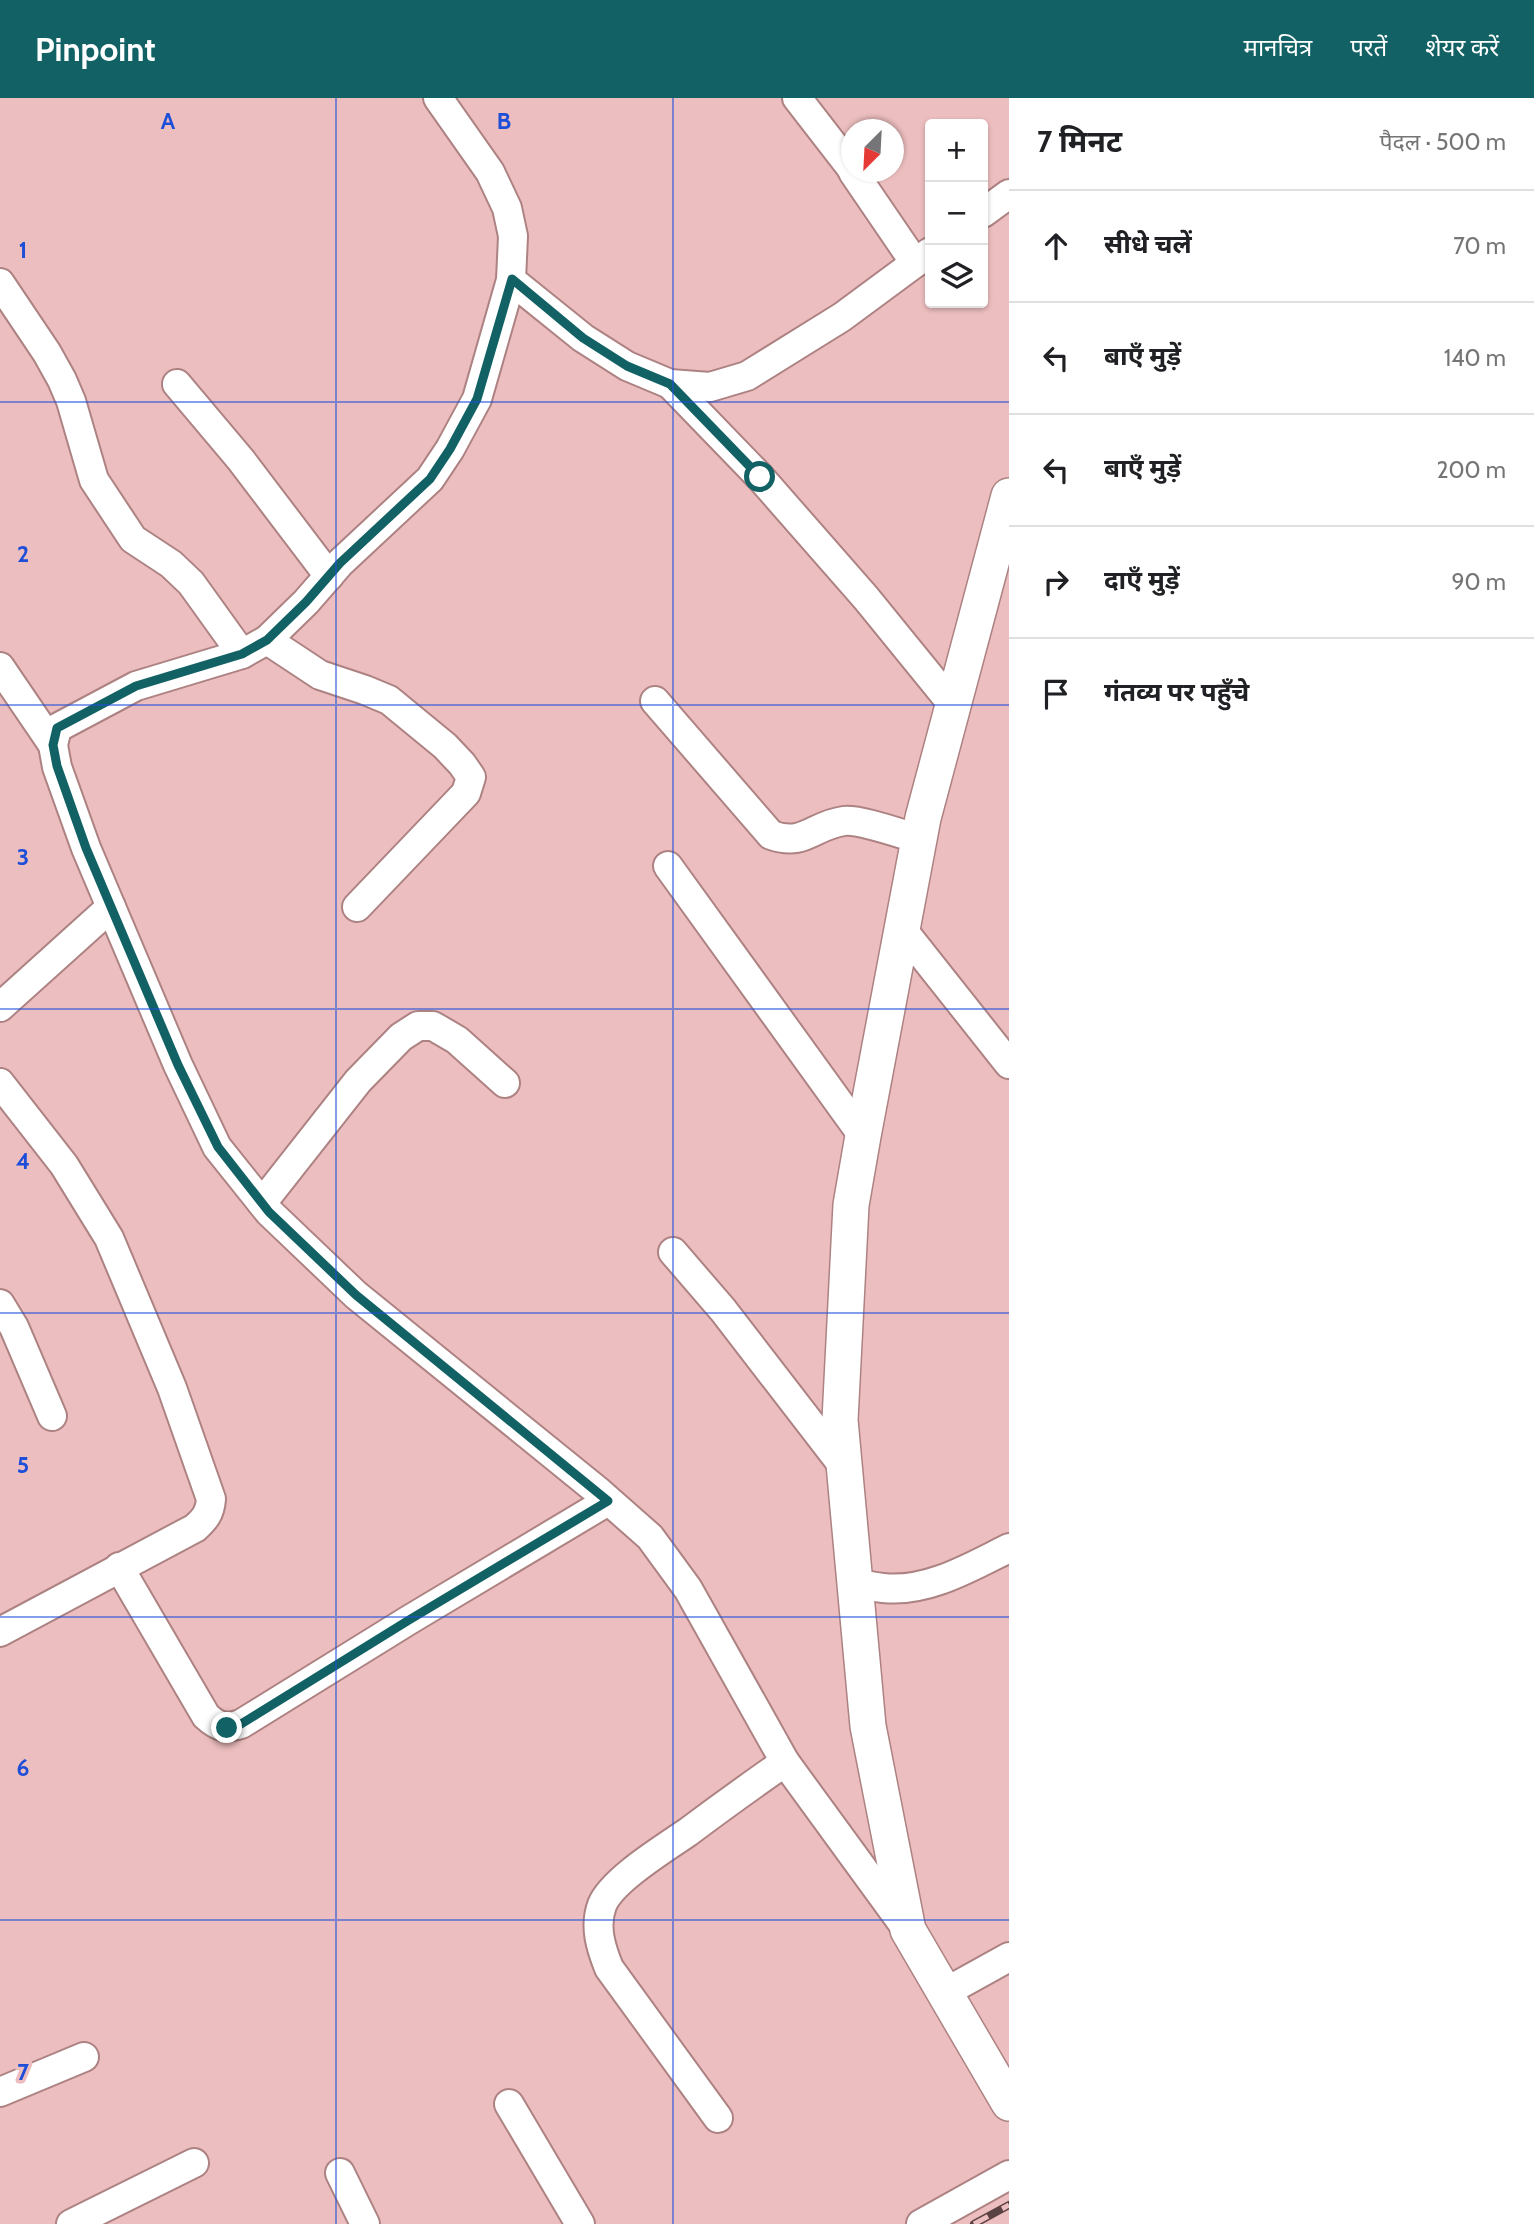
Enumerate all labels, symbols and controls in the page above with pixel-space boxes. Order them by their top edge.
text: Pinpoint [35,29,156,69]
text: मानचित्र [1244,33,1312,62]
text: परतें [1350,33,1387,62]
text: शेयर करें [1425,33,1499,62]
text: A [161,107,176,135]
text: B [497,107,511,135]
north arrow [841,119,904,182]
map controls [925,119,988,308]
button: + [925,119,988,182]
text: 7 मिनट [1037,123,1122,160]
text: पैदल · 500 m [1379,128,1506,156]
button: − [925,182,988,245]
icon: ahead [1037,227,1075,265]
text: सीधे चलें [1104,228,1192,260]
text: 70 m [1453,232,1506,260]
text: 1 [19,236,27,264]
button: layers [925,245,988,308]
icon: left [1037,339,1075,377]
text: बाएँ मुड़ें [1104,340,1181,372]
text: 140 m [1444,344,1506,372]
icon: left [1037,451,1075,489]
text: बाएँ मुड़ें [1104,452,1181,484]
text: 200 m [1436,456,1506,484]
route start [744,461,775,492]
text: 2 [17,540,29,568]
icon: right [1037,563,1075,601]
text: दाएँ मुड़ें [1104,564,1180,596]
text: 90 m [1452,568,1506,596]
icon: arrive [1037,675,1075,713]
text: गंतव्य पर पहुँचे [1104,676,1249,708]
text: 3 [17,843,29,871]
text: 4 [16,1147,30,1175]
text: 5 [17,1451,29,1479]
route end [211,1712,242,1743]
text: 6 [17,1754,29,1782]
text: 7 [17,2058,29,2086]

